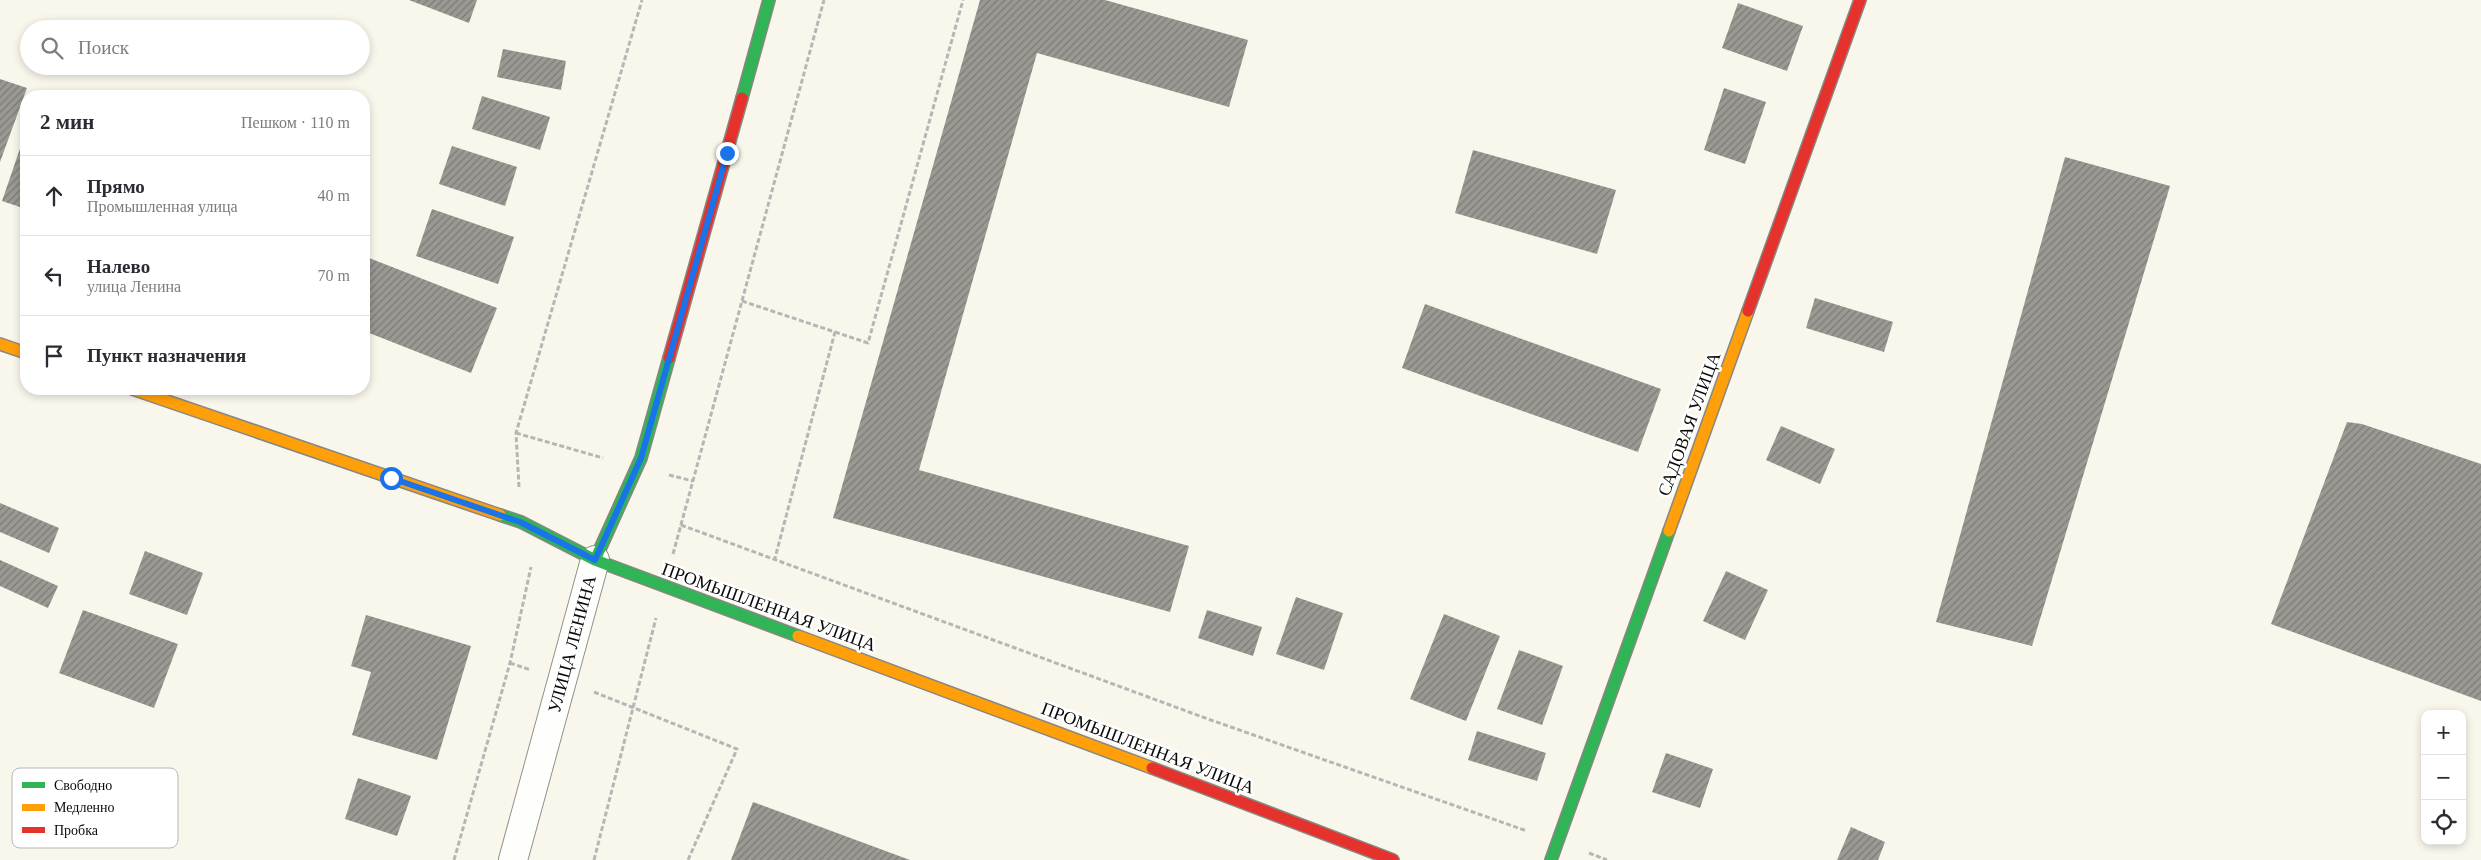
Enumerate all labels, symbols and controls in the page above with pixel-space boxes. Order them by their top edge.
search box [20,20,370,75]
icon: search [38,34,66,62]
text: Поиск [78,37,129,58]
text: 2 мин [40,110,94,134]
text: Пешком · 110 m [241,114,350,131]
route end [716,142,739,165]
text: Прямо [87,176,145,197]
icon: ahead [40,182,68,210]
text: 40 m [318,187,350,204]
text: Промышленная улица [87,198,238,215]
text: Налево [87,256,150,277]
icon: left [40,262,68,290]
text: 70 m [318,267,350,284]
text: улица Ленина [87,278,181,295]
icon: arrive [40,342,68,370]
text: Пункт назначения [87,345,246,366]
street label: САДОВАЯ УЛИЦА [1654,349,1724,499]
route start [380,467,403,490]
street label: ПРОМЫШЛЕННАЯ УЛИЦА [659,559,879,655]
street label: УЛИЦА ЛЕНИНА [544,573,600,715]
street label: ПРОМЫШЛЕННАЯ УЛИЦА [1039,698,1257,798]
map controls [2421,710,2466,845]
button: + [2421,710,2466,755]
button: − [2421,755,2466,800]
legend [12,768,178,848]
text: Свободно [54,778,112,793]
text: Медленно [54,800,115,815]
button: locate [2421,800,2466,845]
text: Пробка [54,823,99,838]

